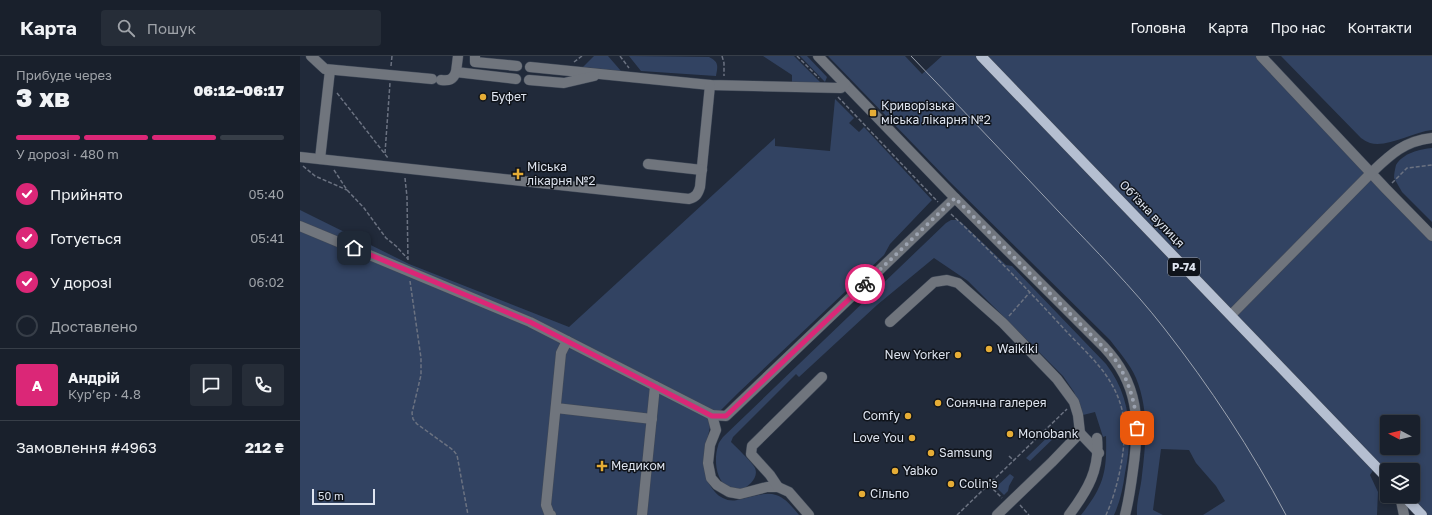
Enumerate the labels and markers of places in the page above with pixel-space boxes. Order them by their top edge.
place label: Буфет [491,89,527,104]
marker: Буфет [478,92,488,102]
place label: Криворізька міська лікарня №2 [881,98,991,127]
marker: Криворізька міська лікарня №2 [868,108,878,118]
place label: Міська лікарня №2 [527,159,595,188]
marker: Міська лікарня №2 [512,168,524,180]
pin [337,231,371,265]
place label: Waikiki [997,341,1038,356]
marker: Waikiki [984,344,994,354]
place label: New Yorker [885,347,950,362]
marker: New Yorker [953,350,963,360]
place label: Сонячна галерея [946,395,1047,410]
marker: Сонячна галерея [933,398,943,408]
place label: Comfy [863,408,900,423]
marker: Comfy [903,411,913,421]
pin [1120,411,1154,445]
place label: Monobank [1018,426,1079,441]
marker: Monobank [1005,429,1015,439]
place label: Love You [853,430,904,445]
marker: Love You [907,433,917,443]
place label: Samsung [939,445,992,460]
marker: Samsung [926,448,936,458]
place label: Медиком [611,458,665,473]
marker: Медиком [596,460,608,472]
place label: Yabko [903,463,938,478]
marker: Yabko [890,466,900,476]
place label: Colin's [959,476,998,491]
marker: Colin's [946,479,956,489]
place label: Сільпо [870,486,909,501]
marker: Сільпо [857,489,867,499]

